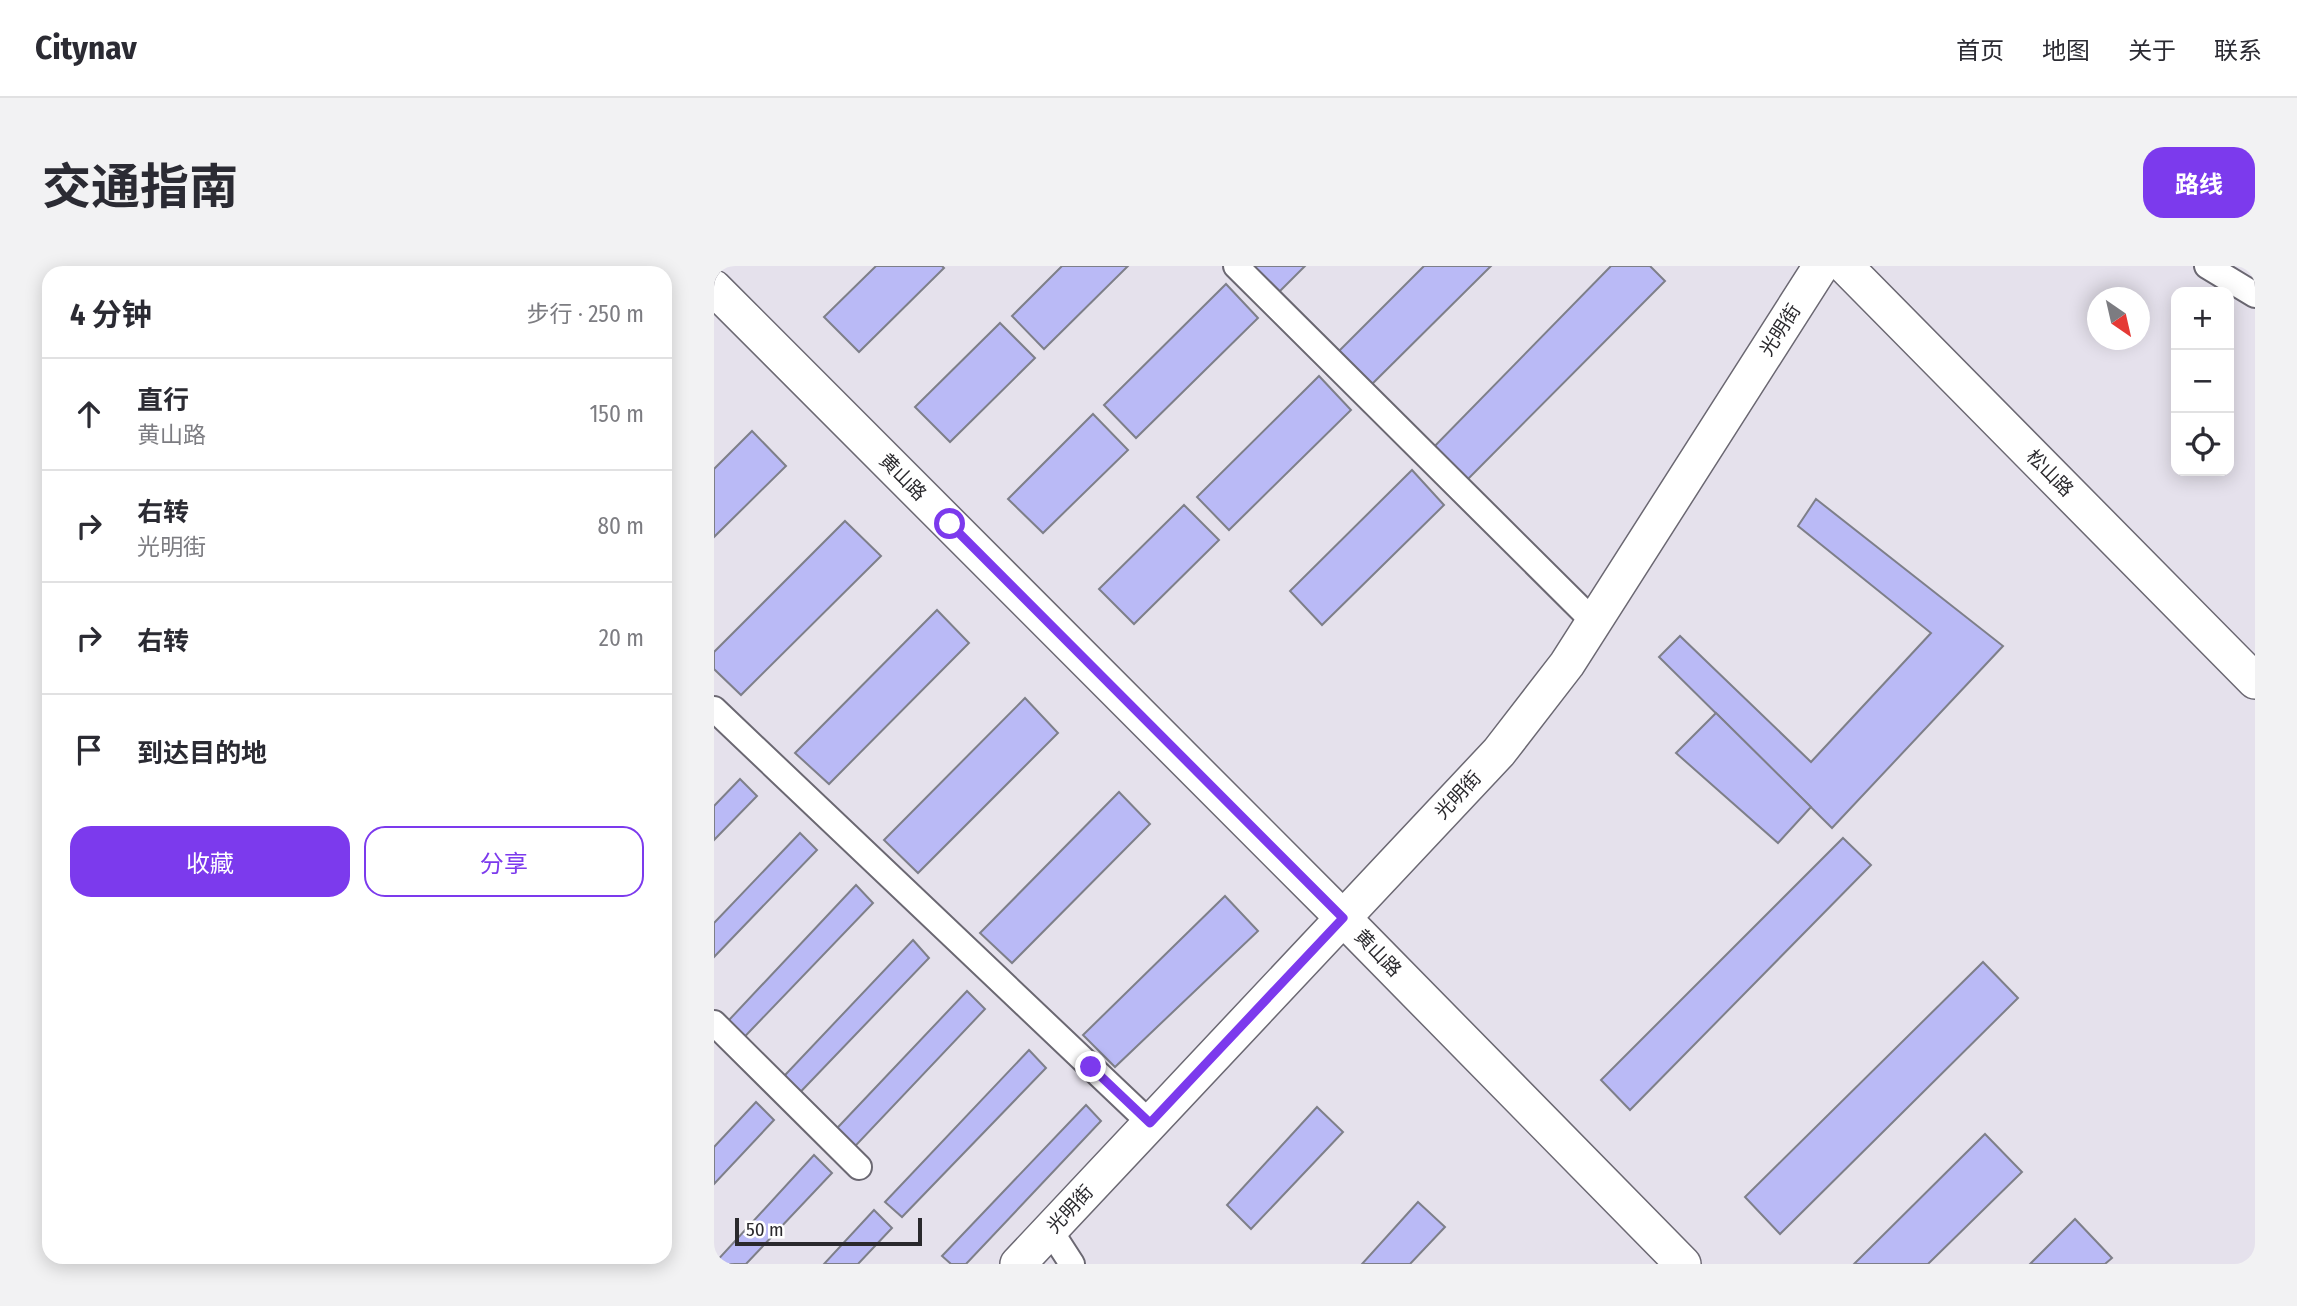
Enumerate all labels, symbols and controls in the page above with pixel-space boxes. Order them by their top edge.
text: Citynav [35,28,137,68]
text: 首页 [1956,37,2004,65]
text: 地图 [2042,37,2090,65]
text: 关于 [2128,37,2176,65]
text: 联系 [2214,37,2262,65]
button: 路线 [2143,147,2255,218]
text: 交通指南 [42,158,238,217]
north arrow [2087,287,2150,350]
map controls [2171,287,2234,476]
button: + [2171,287,2234,350]
text: 4 分钟 [70,297,152,333]
text: 步行 · 250 m [527,300,644,328]
street label: 光明街 [1755,300,1805,360]
button: − [2171,350,2234,413]
text: 直行 [137,385,189,416]
icon: ahead [70,395,108,433]
text: 150 m [589,400,644,428]
button: locate [2171,413,2234,476]
text: 黄山路 [137,421,206,449]
street label: 松山路 [2022,445,2078,501]
street label: 黄山路 [875,449,931,505]
text: 右转 [137,497,189,528]
icon: right [70,507,108,545]
route start [934,508,965,539]
text: 80 m [597,512,644,540]
text: 光明街 [137,533,206,561]
icon: right [70,619,108,657]
text: 20 m [599,624,644,652]
text: 右转 [137,626,189,657]
icon: arrive [70,731,108,769]
text: 到达目的地 [137,738,267,769]
street label: 光明街 [1430,766,1486,824]
button: 收藏 [70,826,350,897]
button: 分享 [364,826,644,897]
street label: 黄山路 [1350,925,1406,981]
route end [1075,1051,1106,1082]
street label: 光明街 [1042,1180,1098,1238]
scale bar [735,1215,922,1247]
text: 50 m [746,1218,784,1241]

